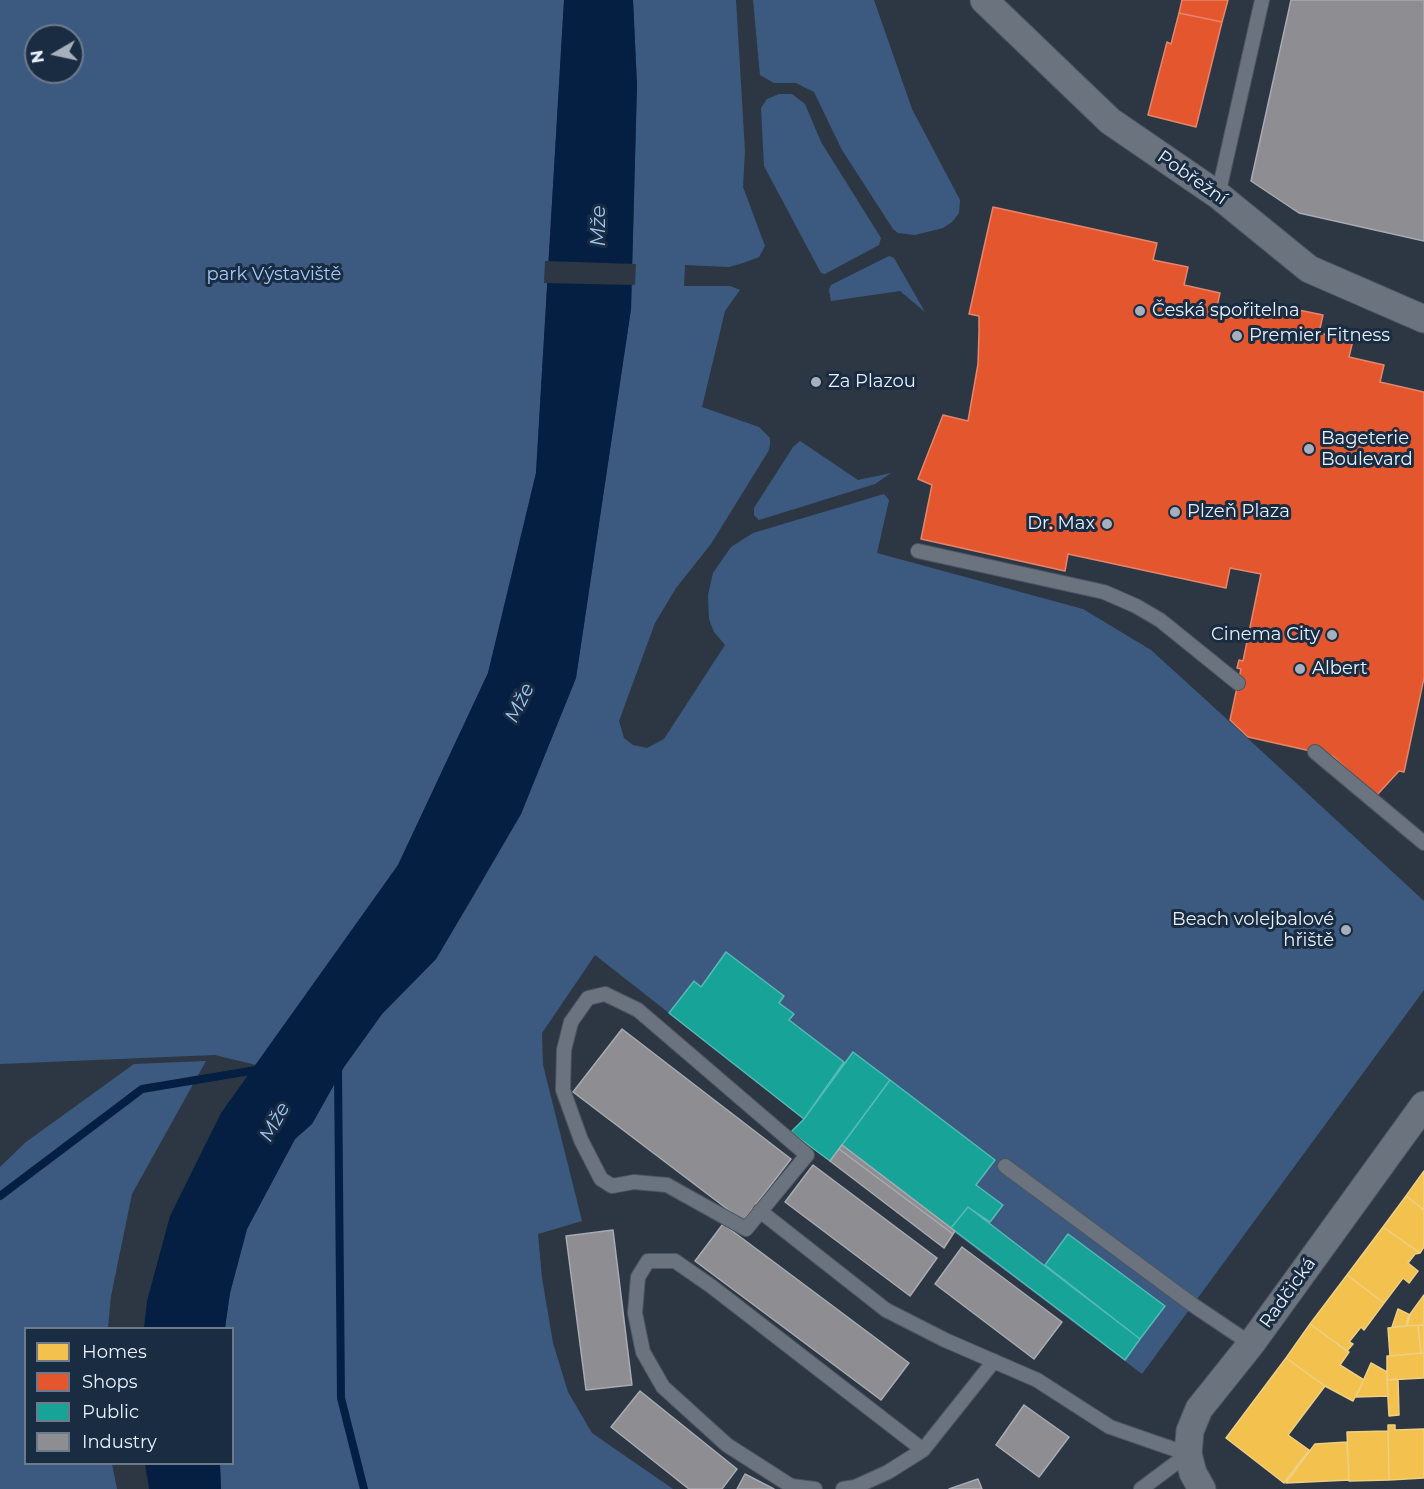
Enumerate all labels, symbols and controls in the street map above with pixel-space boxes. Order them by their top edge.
north arrow [24,24,84,84]
text: N [27,49,48,64]
street label: Pobřežní [1153,146,1231,210]
water label: Mže [587,205,611,247]
park label: park Výstaviště [207,264,341,286]
place label: Česká spořitelna [1152,300,1300,322]
marker: Česká spořitelna [1133,304,1147,318]
place label: Premier Fitness [1249,325,1390,347]
marker: Premier Fitness [1230,329,1244,343]
place label: Za Plazou [828,371,916,393]
marker: Za Plazou [809,375,823,389]
place label: Bageterie Boulevard [1321,428,1413,470]
marker: Bageterie Boulevard [1302,442,1316,456]
place label: Plzeň Plaza [1187,501,1290,523]
marker: Plzeň Plaza [1168,505,1182,519]
place label: Dr. Max [1027,513,1095,535]
marker: Dr. Max [1100,517,1114,531]
place label: Cinema City [1211,624,1320,646]
marker: Cinema City [1325,628,1339,642]
place label: Albert [1312,658,1368,680]
marker: Albert [1293,662,1307,676]
water label: Mže [500,679,540,727]
place label: Beach volejbalové hřiště [1172,909,1334,952]
marker: Beach volejbalové hřiště [1339,923,1353,937]
water label: Mže [255,1098,295,1146]
street label: Radčická [1255,1254,1321,1332]
legend [24,1327,234,1465]
text: Homes [82,1341,147,1363]
text: Shops [82,1371,138,1393]
text: Public [82,1401,139,1423]
text: Industry [82,1431,157,1453]

